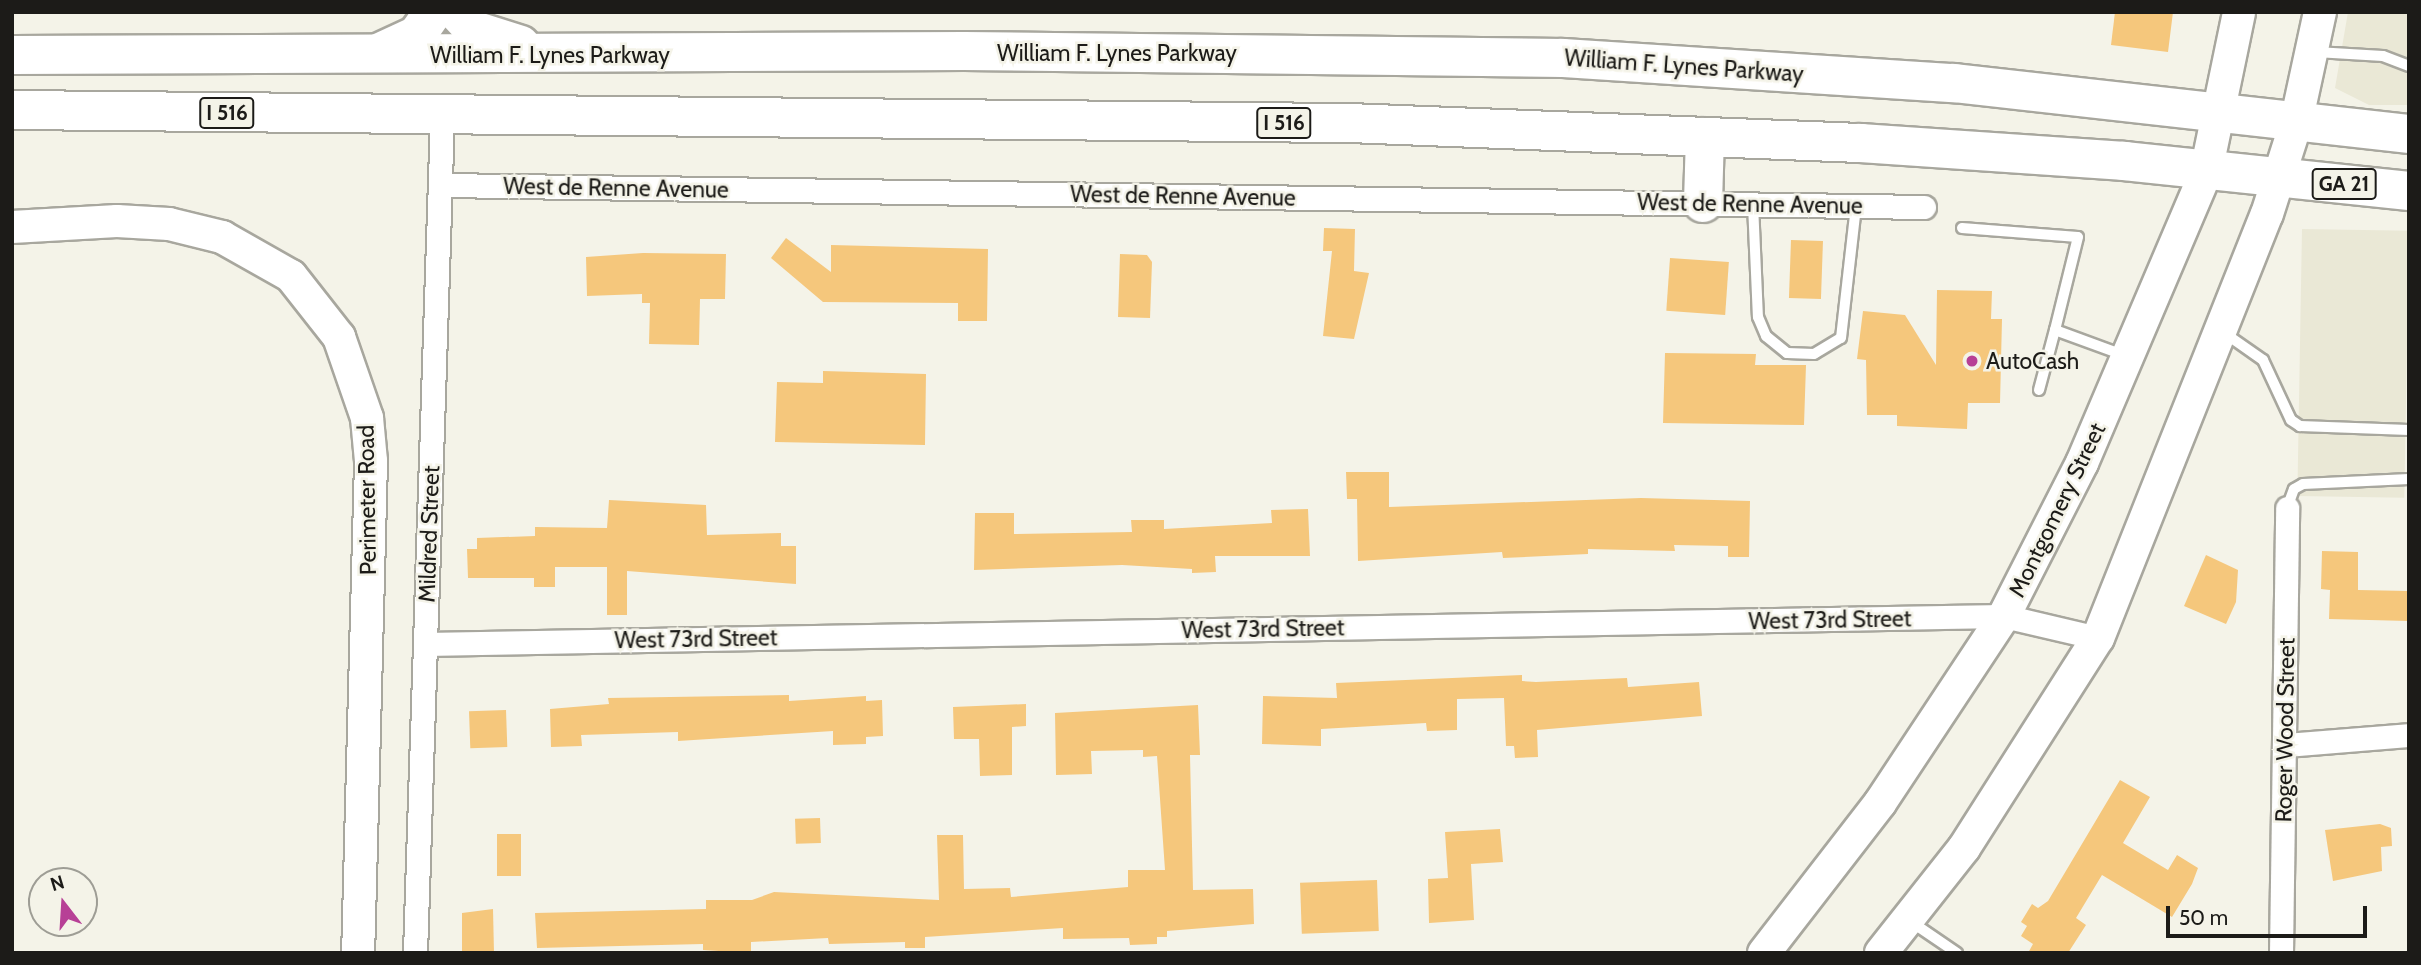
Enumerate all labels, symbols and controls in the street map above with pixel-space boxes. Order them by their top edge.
street label: William F. Lynes Parkway [997,39,1237,67]
street label: William F. Lynes Parkway [430,41,670,69]
street label: William F. Lynes Parkway [1563,44,1805,88]
road number: I 516 [199,96,255,130]
road number: I 516 [1256,106,1312,140]
road number: GA 21 [2311,166,2377,202]
street label: West de Renne Avenue [503,172,729,204]
street label: West de Renne Avenue [1070,180,1296,212]
street label: West de Renne Avenue [1637,188,1863,220]
place label: AutoCash [1986,347,2079,375]
marker: AutoCash [1964,353,1980,369]
street label: Montgomery Street [2003,418,2111,602]
street label: Perimeter Road [352,425,382,575]
street label: Mildred Street [413,465,445,603]
street label: West 73rd Street [1748,605,1912,635]
street label: West 73rd Street [1181,614,1345,644]
street label: West 73rd Street [614,624,778,654]
street label: Roger Wood Street [2270,637,2300,823]
north arrow [28,867,98,937]
text: N [48,870,67,896]
scale bar [2169,892,2370,936]
text: 50 m [2179,905,2228,930]

